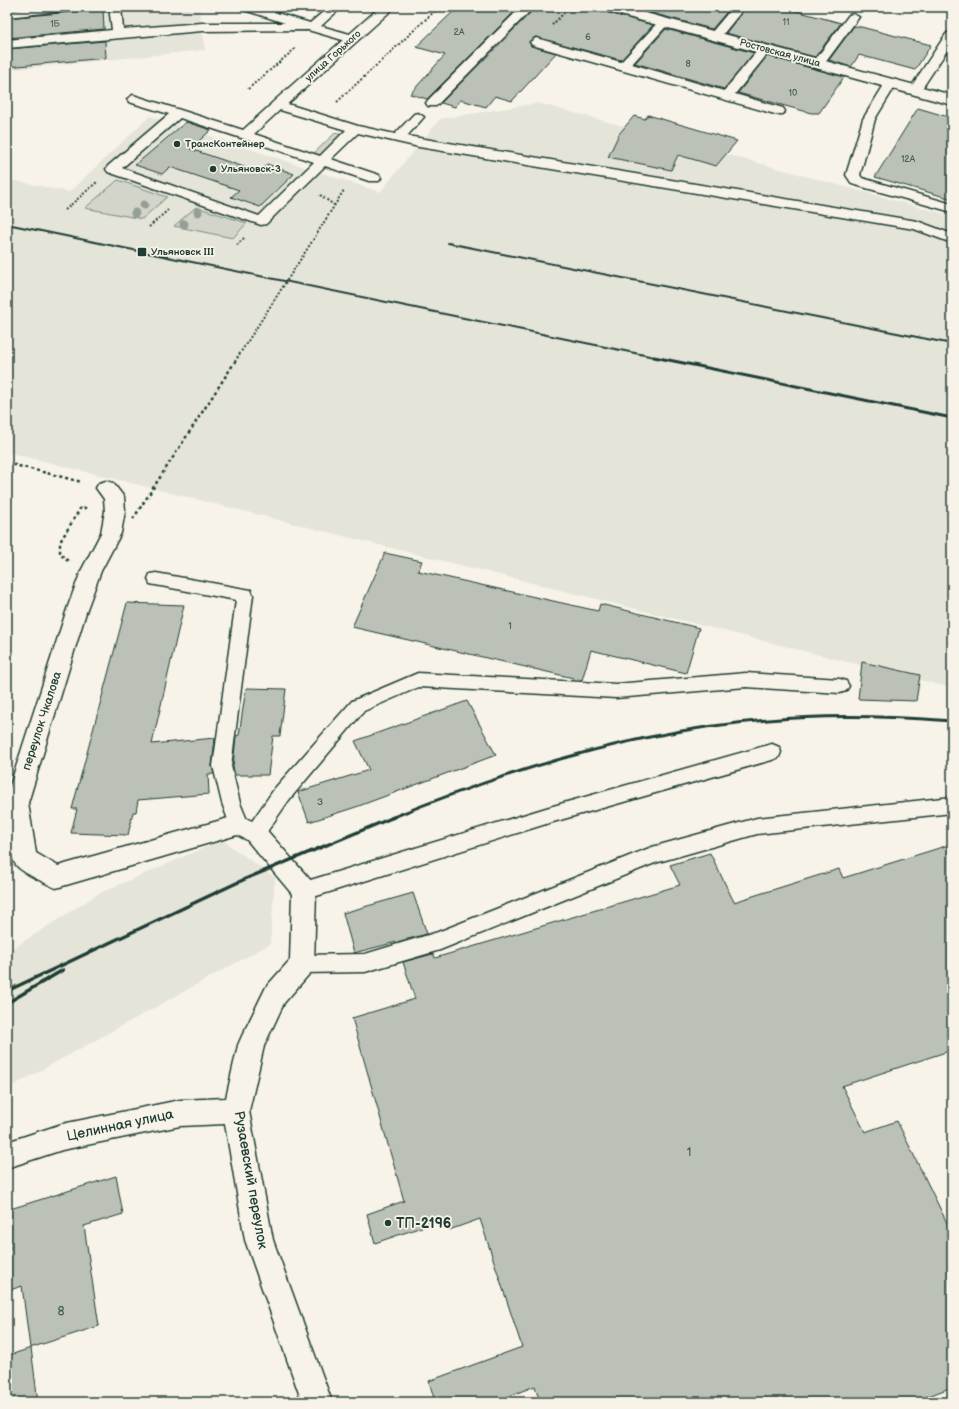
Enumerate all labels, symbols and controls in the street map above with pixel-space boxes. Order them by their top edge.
house number: 11 [783,17,789,28]
house number: 1Б [50,19,61,30]
house number: 2А [454,27,465,38]
street label: улица Горького [303,28,363,84]
house number: 6 [585,32,591,43]
street label: Ростовская улица [738,36,822,70]
house number: 8 [685,59,691,70]
house number: 10 [789,88,797,99]
place label: ТрансКонтейнер [185,138,265,150]
marker: ТрансКонтейнер [172,139,182,149]
house number: 12А [901,154,916,165]
place label: Ульяновск-3 [221,163,281,175]
marker: Ульяновск-3 [208,164,218,174]
marker: Ульяновск III [136,246,148,258]
place label: Ульяновск III [151,246,214,258]
house number: 1 [508,620,512,632]
street label: переулок Чкалова [19,670,65,772]
house number: 3 [317,796,323,808]
street label: Целинная улица [65,1105,176,1145]
street label: Рузаевский переулок [230,1110,272,1251]
house number: 1 [687,1145,691,1160]
place label: ТП-2196 [396,1215,451,1232]
marker: ТП-2196 [383,1218,393,1228]
house number: 8 [58,1304,65,1319]

